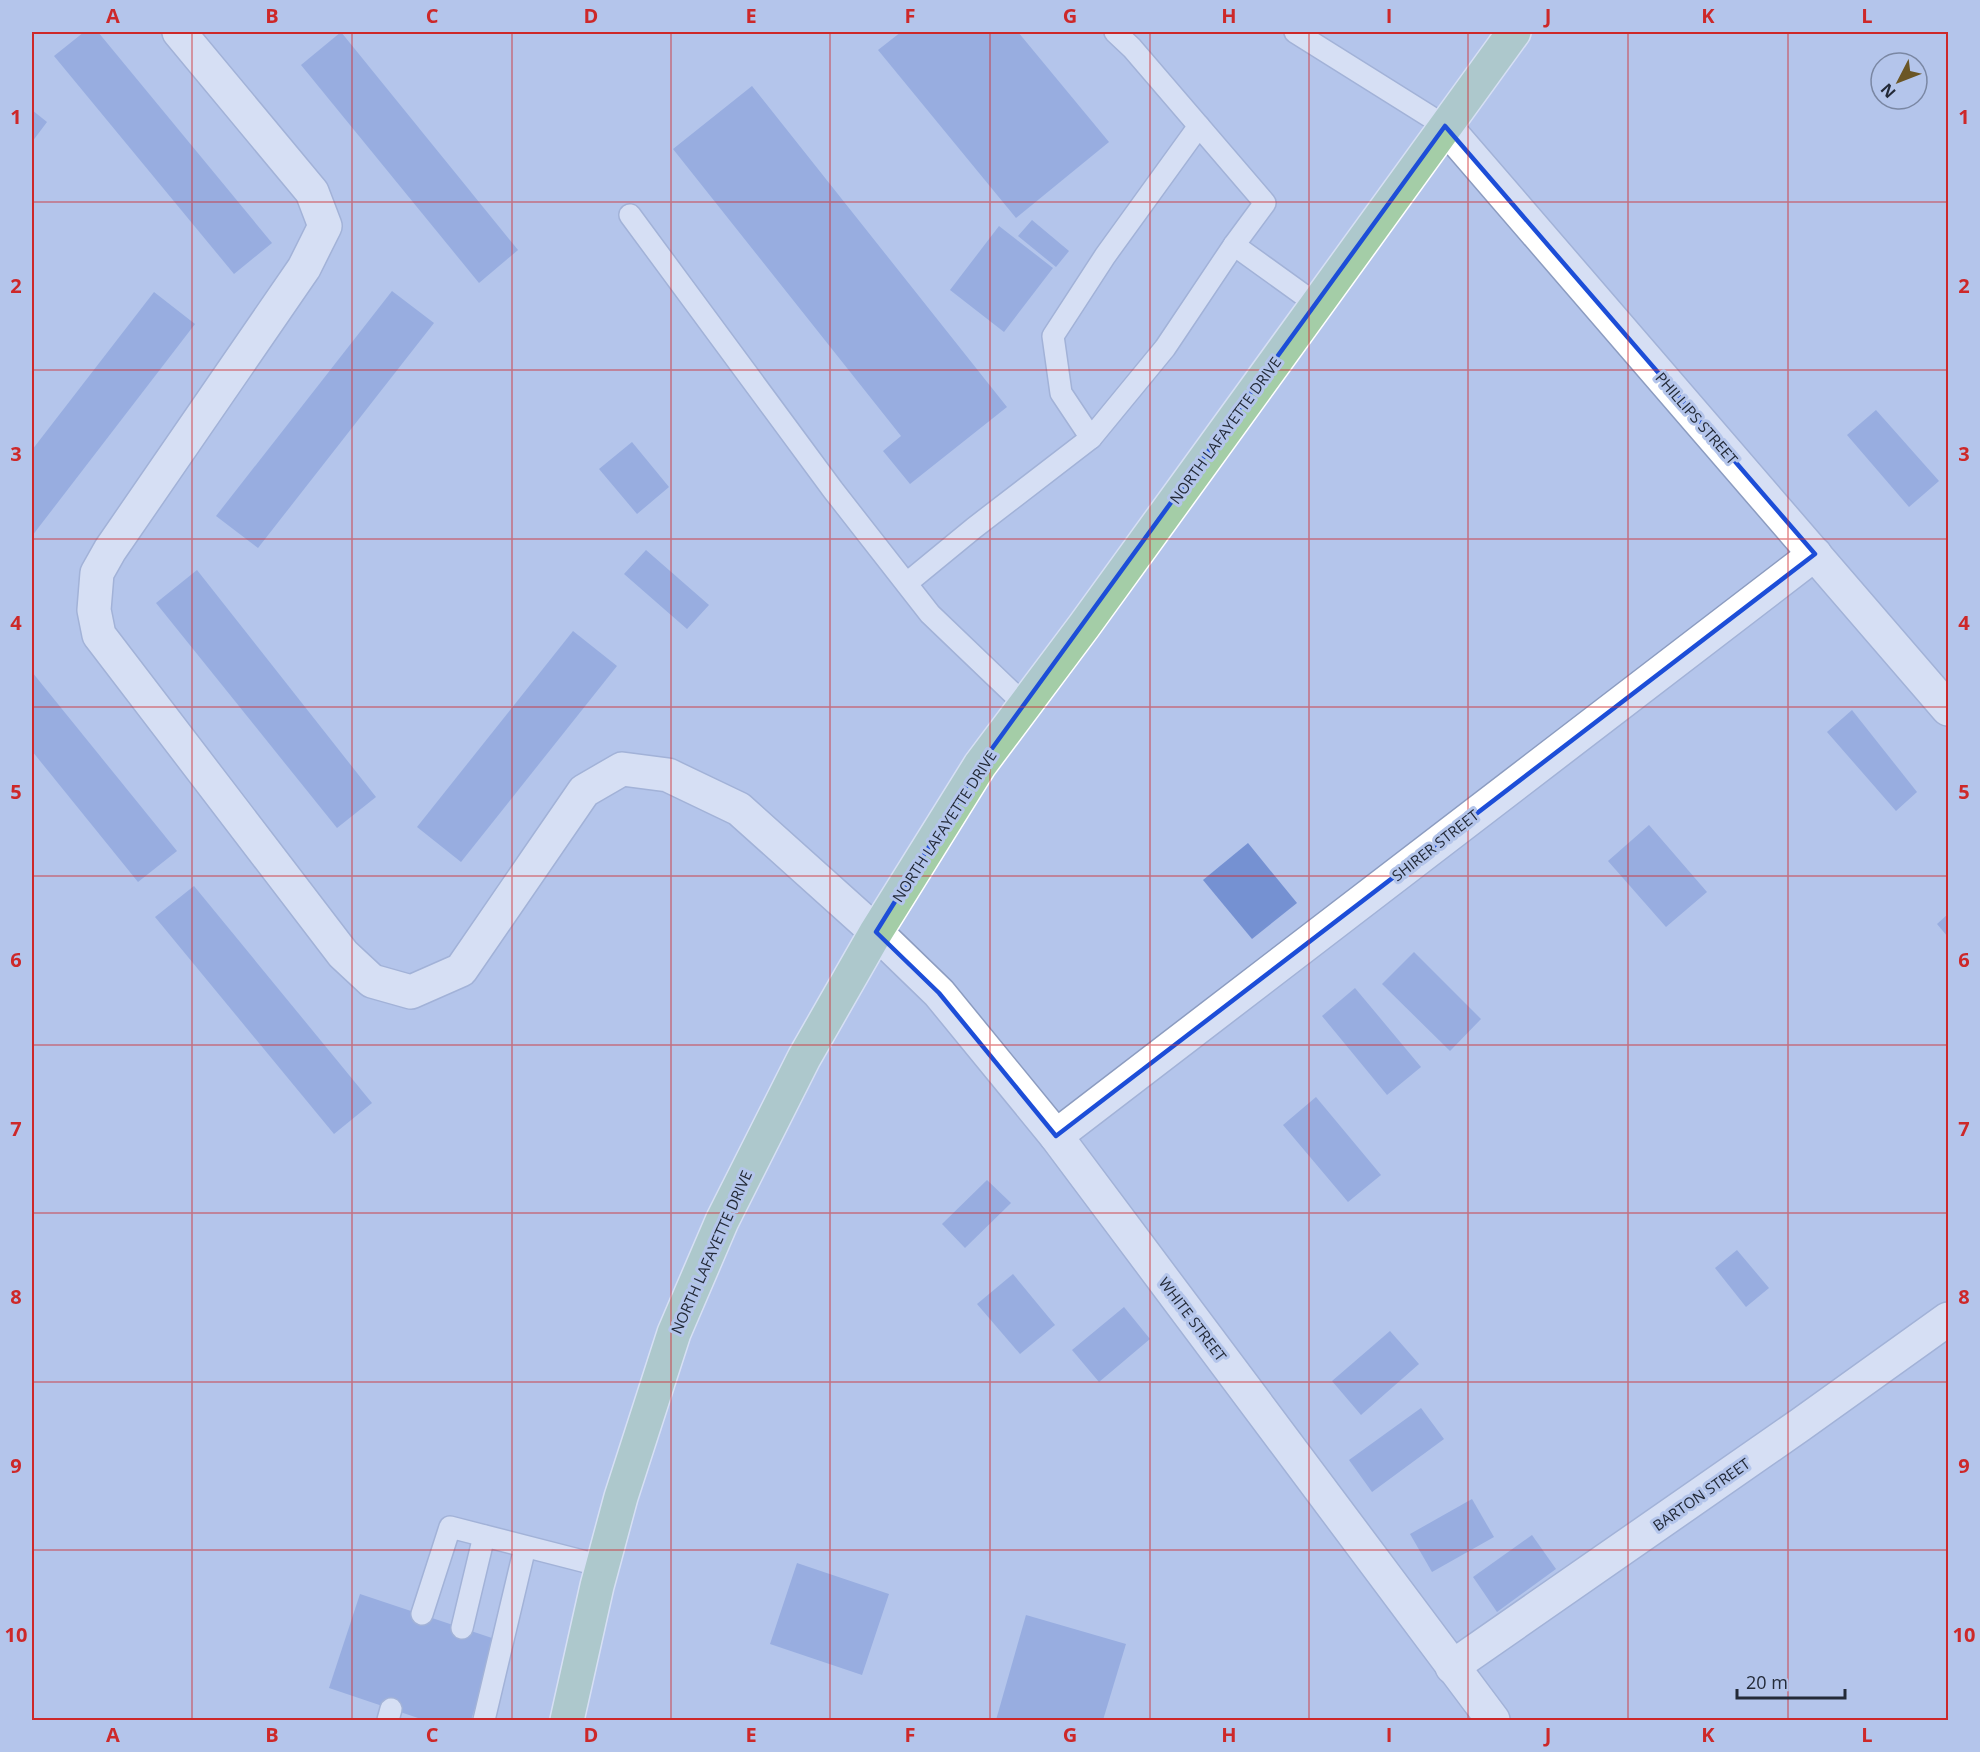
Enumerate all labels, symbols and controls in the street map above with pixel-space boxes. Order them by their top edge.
text: A [106,2,120,29]
text: B [265,2,279,29]
text: C [426,2,439,29]
text: D [584,2,598,29]
text: E [745,2,757,29]
text: F [905,2,915,29]
text: G [1063,2,1077,29]
text: H [1221,2,1237,29]
text: I [1386,2,1392,29]
text: J [1543,2,1551,29]
text: K [1701,2,1715,29]
text: L [1861,2,1873,29]
north arrow [1869,51,1929,111]
text: N [1875,79,1900,103]
text: 1 [10,103,22,130]
text: 1 [1958,103,1970,130]
text: 2 [10,272,22,299]
text: 2 [1958,272,1970,299]
street label: NORTH LAFAYETTE DRIVE [1165,352,1285,508]
street label: PHILLIPS STREET [1651,368,1743,469]
text: 3 [10,440,22,467]
text: 3 [1958,440,1970,467]
text: 4 [10,609,22,636]
text: 4 [1958,609,1970,636]
street label: NORTH LAFAYETTE DRIVE [887,746,1001,906]
text: 5 [10,778,22,805]
text: 5 [1958,778,1970,805]
street label: SHIRER STREET [1388,804,1483,885]
text: 6 [10,946,22,973]
text: 6 [1958,946,1970,973]
text: 7 [10,1115,22,1142]
text: 7 [1958,1115,1970,1142]
street label: NORTH LAFAYETTE DRIVE [666,1167,756,1337]
street label: WHITE STREET [1155,1273,1232,1366]
text: 8 [10,1283,22,1310]
text: 8 [1958,1283,1970,1310]
text: 9 [10,1452,22,1479]
text: 9 [1958,1452,1970,1479]
street label: BARTON STREET [1648,1453,1754,1535]
text: 10 [5,1621,27,1648]
text: 10 [1953,1621,1975,1648]
scale bar [1737,1662,1845,1700]
text: 20 m [1746,1670,1788,1694]
text: A [106,1721,120,1748]
text: B [265,1721,279,1748]
text: C [426,1721,439,1748]
text: D [584,1721,598,1748]
text: E [745,1721,757,1748]
text: F [905,1721,915,1748]
text: G [1063,1721,1077,1748]
text: H [1221,1721,1237,1748]
text: I [1386,1721,1392,1748]
text: J [1543,1721,1551,1748]
text: K [1701,1721,1715,1748]
text: L [1861,1721,1873,1748]

